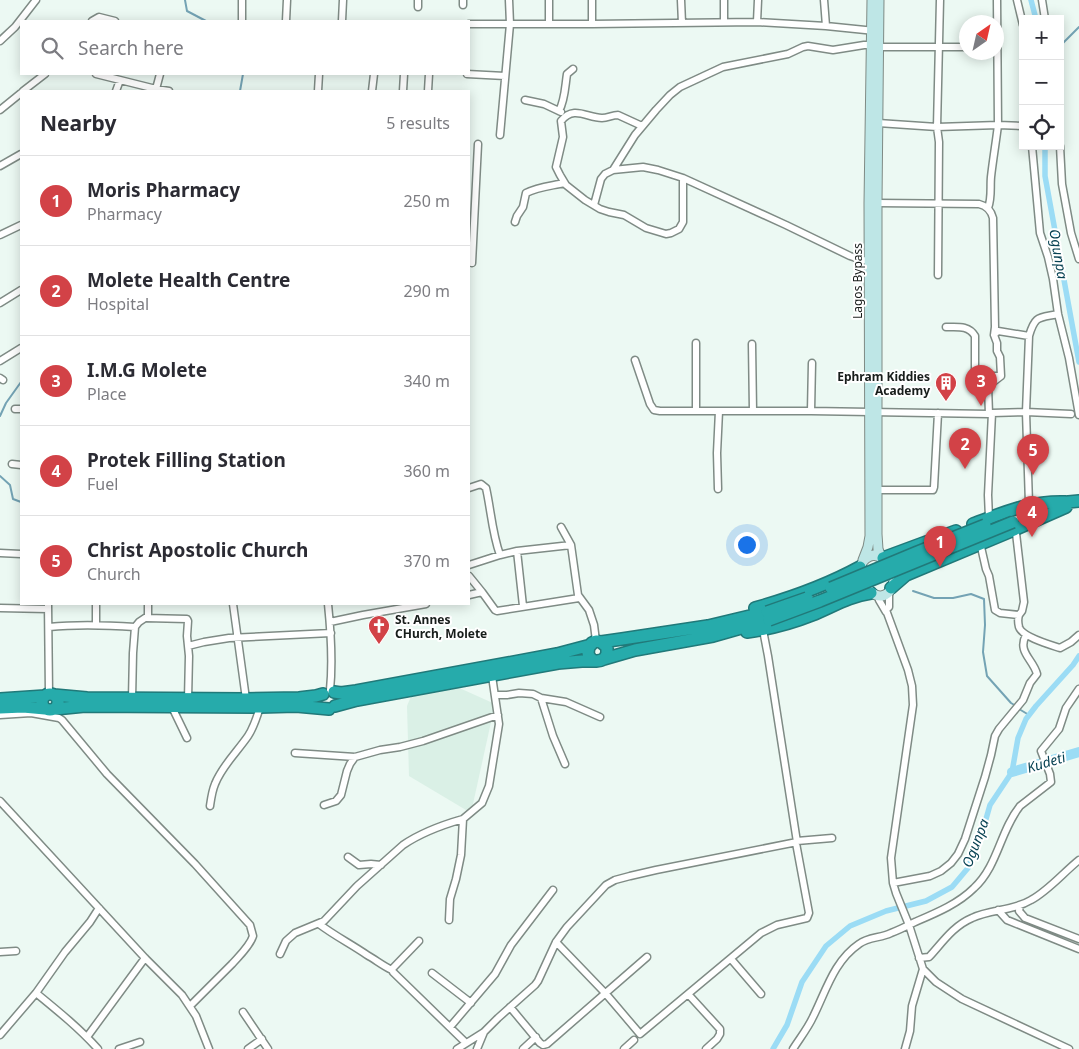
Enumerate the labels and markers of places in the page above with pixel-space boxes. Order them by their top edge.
pin: 3 [965,365,997,406]
place label: Ephram Kiddies Academy [837,368,930,399]
building icon: Ephram Kiddies Academy [934,371,958,402]
pin: 2 [949,428,981,469]
pin: 5 [1017,434,1049,475]
pin: 4 [1016,496,1048,537]
pin: 1 [924,526,956,567]
place label: St. Annes CHurch, Molete [395,611,487,642]
church icon: St. Annes CHurch, Molete [367,614,391,645]

